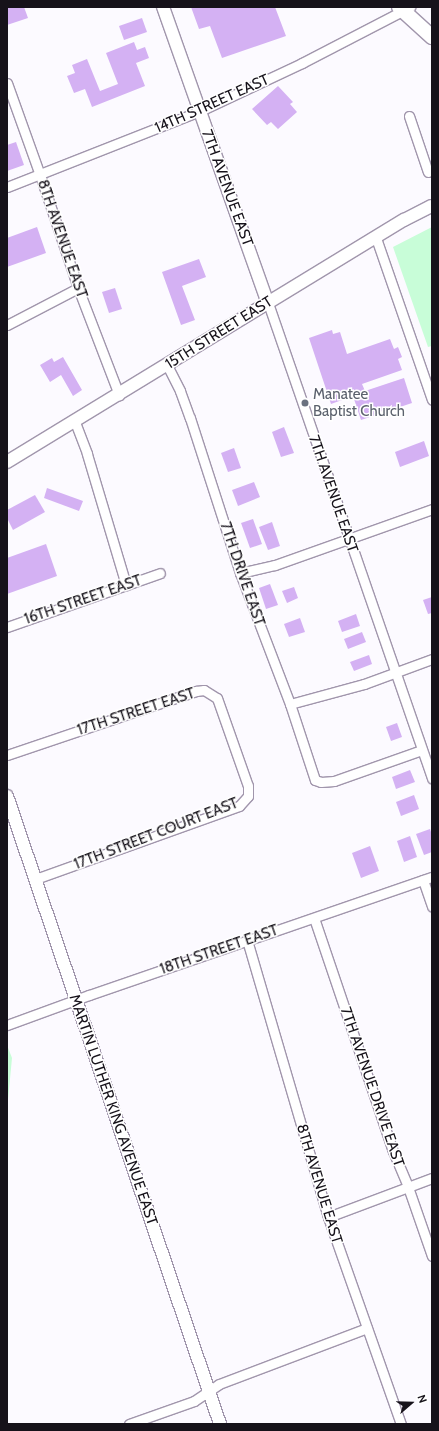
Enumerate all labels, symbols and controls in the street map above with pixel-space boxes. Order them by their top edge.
street label: 14TH STREET EAST [152,71,272,137]
street label: 7TH AVENUE EAST [197,127,257,249]
street label: 8TH AVENUE EAST [33,177,91,301]
street label: 15TH STREET EAST [162,293,276,373]
place label: Manatee Baptist Church [313,385,405,420]
marker: Manatee Baptist Church [300,398,310,408]
street label: 7TH AVENUE EAST [304,433,362,555]
street label: 7TH DRIVE EAST [216,520,268,628]
street label: 16TH STREET EAST [22,571,144,629]
street label: 17TH STREET EAST [75,684,197,740]
street label: 17TH STREET COURT EAST [71,794,241,874]
street label: 18TH STREET EAST [157,921,281,979]
street label: MARTIN LUTHER KING AVENUE EAST [65,992,161,1228]
street label: 7TH AVENUE DRIVE EAST [336,1005,408,1169]
street label: 8TH AVENUE EAST [292,1122,346,1246]
north arrow [391,1383,431,1423]
text: N [414,1393,430,1405]

